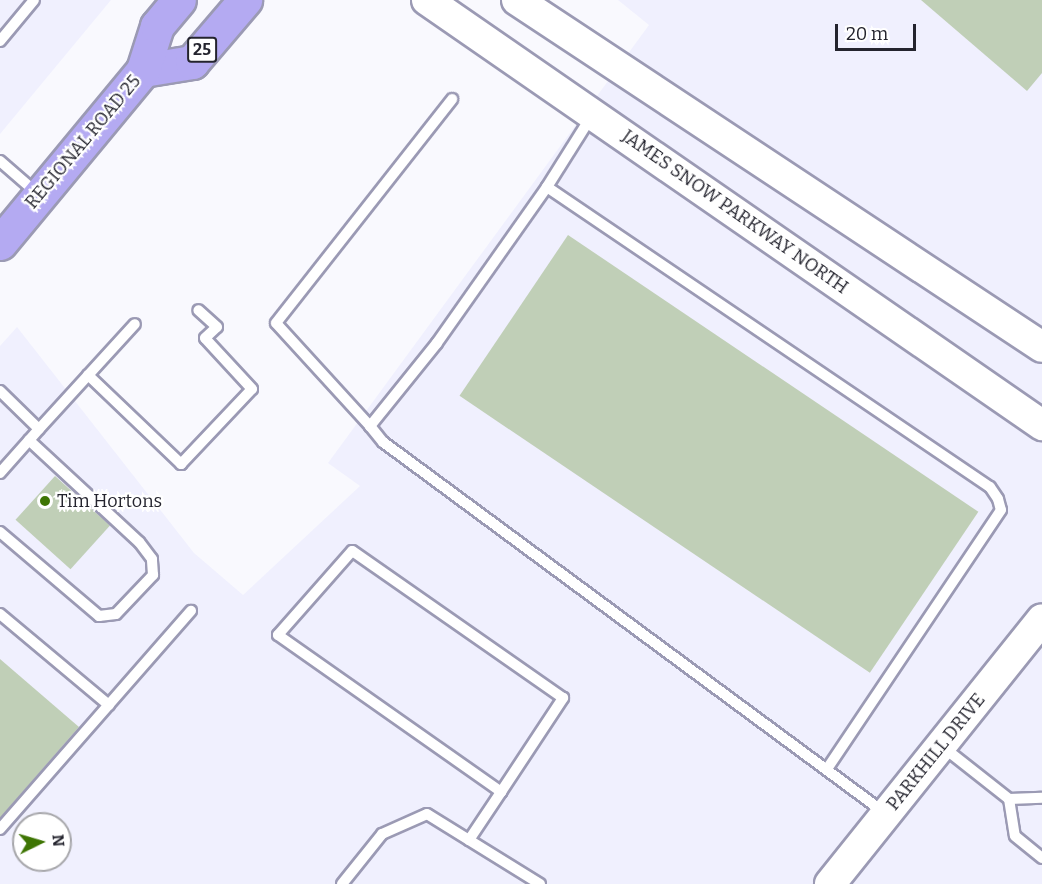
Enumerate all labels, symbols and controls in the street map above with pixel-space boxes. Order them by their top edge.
scale bar [838,12,919,50]
text: 20 m [846,23,888,45]
road number: 25 [187,37,217,63]
street label: REGIONAL ROAD 25 [21,71,145,213]
street label: JAMES SNOW PARKWAY NORTH [618,125,852,299]
place label: Tim Hortons [57,490,162,512]
marker: Tim Hortons [38,494,52,508]
street label: PARKHILL DRIVE [882,689,990,815]
north arrow [12,812,72,872]
text: N [48,834,68,848]

